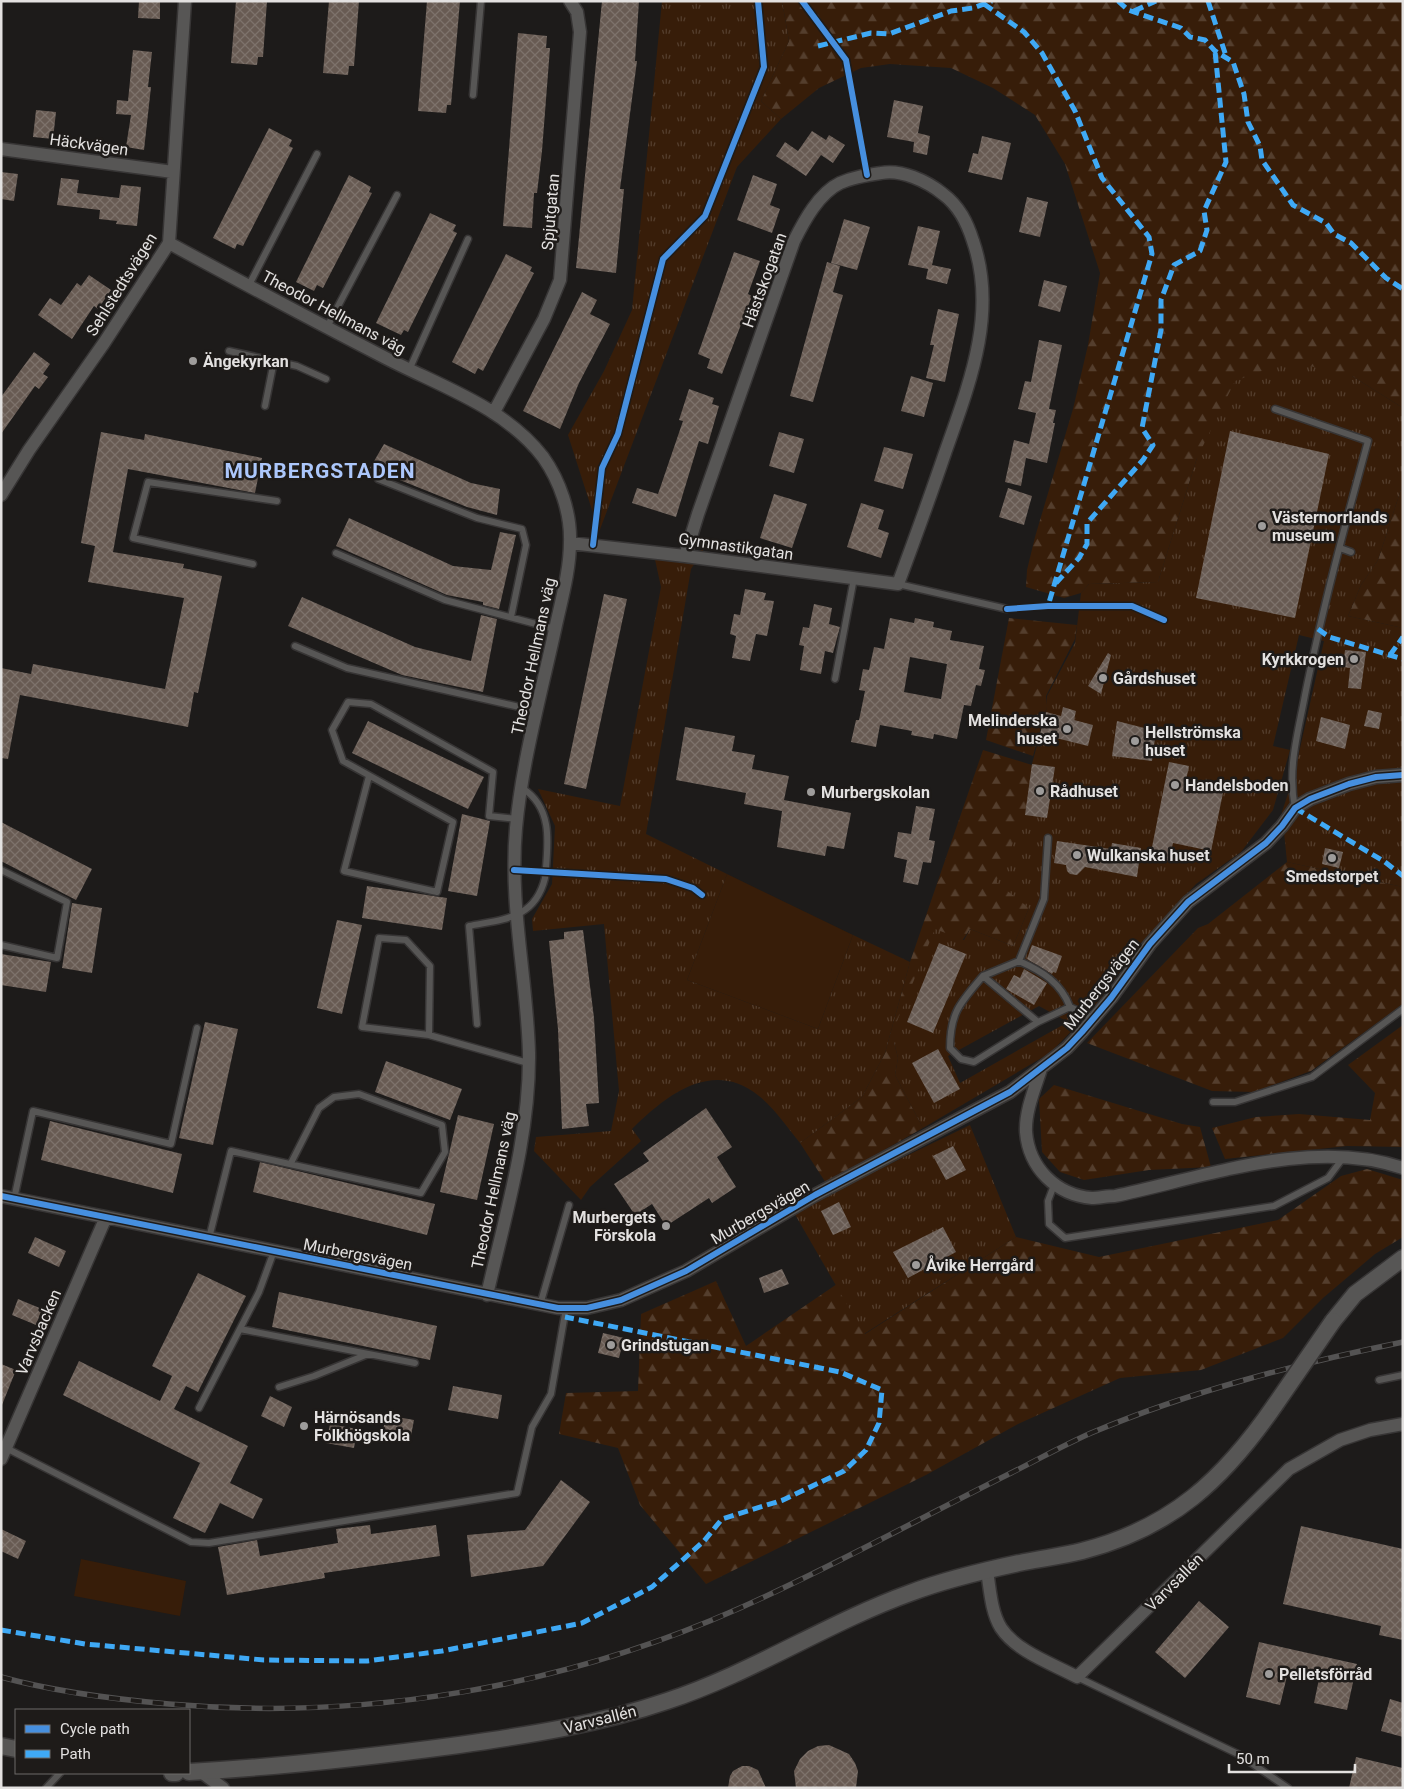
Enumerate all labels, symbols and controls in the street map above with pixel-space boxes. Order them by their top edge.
street label: Häckvägen [48,130,129,159]
street label: Spjutgatan [538,173,563,251]
street label: Sehlstedtsvägen [82,229,161,339]
street label: Hästskogatan [739,230,790,330]
street label: Theodor Hellmans väg [259,266,409,358]
place label: Ängekyrkan [203,352,289,371]
marker: Ängekyrkan [187,355,199,367]
district label: MURBERGSTADEN [225,459,415,483]
place label: Västernorrlands museum [1272,508,1388,545]
marker: Västernorrlands museum [1256,520,1268,532]
street label: Gymnastikgatan [677,529,795,564]
street label: Theodor Hellmans väg [508,576,559,736]
place label: Kyrkkrogen [1262,650,1344,669]
marker: Kyrkkrogen [1348,653,1360,665]
place label: Gårdshuset [1113,669,1196,688]
marker: Gårdshuset [1097,672,1109,684]
place label: Melinderska huset [968,711,1058,748]
marker: Melinderska huset [1061,723,1073,735]
place label: Hellströmska huset [1145,723,1241,760]
marker: Hellströmska huset [1129,735,1141,747]
place label: Handelsboden [1185,776,1289,795]
marker: Handelsboden [1169,779,1181,791]
place label: Rådhuset [1050,782,1119,801]
place label: Murbergskolan [821,783,930,802]
marker: Rådhuset [1034,785,1046,797]
marker: Murbergskolan [805,786,817,798]
place label: Wulkanska huset [1087,846,1210,865]
marker: Wulkanska huset [1071,849,1083,861]
marker: Smedstorpet [1326,852,1338,864]
place label: Smedstorpet [1286,867,1379,886]
street label: Murbergsvägen [1060,935,1143,1034]
street label: Theodor Hellmans väg [468,1110,519,1270]
street label: Murbergsvägen [708,1176,813,1248]
place label: Murbergets Förskola [572,1208,656,1245]
marker: Murbergets Förskola [660,1220,672,1232]
street label: Murbergsvägen [302,1235,414,1274]
place label: Åvike Herrgård [926,1255,1034,1275]
marker: Åvike Herrgård [910,1259,922,1271]
street label: Varvsbacken [12,1286,65,1378]
place label: Grindstugan [621,1336,709,1355]
marker: Grindstugan [605,1339,617,1351]
place label: Härnösands Folkhögskola [314,1408,411,1445]
marker: Härnösands Folkhögskola [298,1420,310,1432]
street label: Varvsallén [1142,1550,1207,1615]
place label: Pelletsförråd [1279,1665,1372,1684]
marker: Pelletsförråd [1263,1668,1275,1680]
street label: Varvsallén [562,1701,638,1738]
legend [15,1709,190,1774]
text: Cycle path [60,1720,130,1738]
scale bar [1229,1742,1355,1774]
text: Path [60,1745,91,1763]
text: 50 m [1236,1750,1270,1768]

